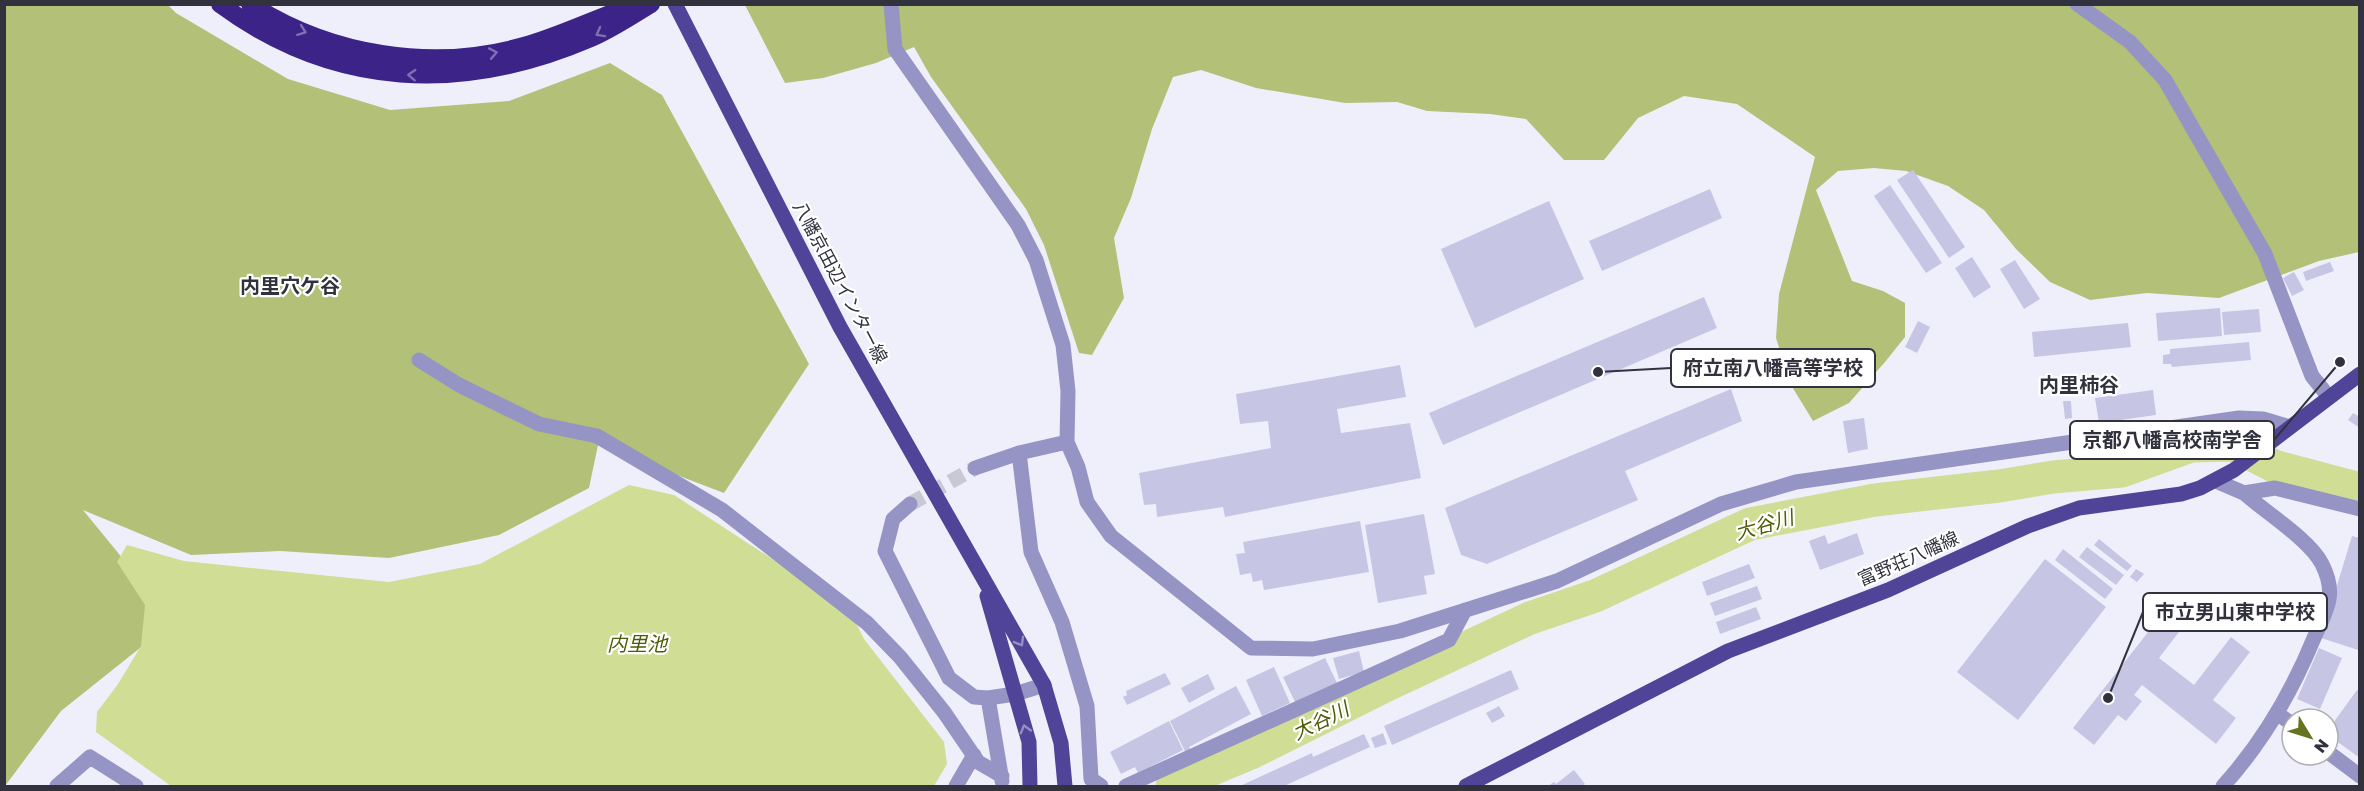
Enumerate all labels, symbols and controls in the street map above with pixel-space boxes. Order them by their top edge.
one-way arrow [296,24,307,36]
one-way arrow [596,26,606,37]
one-way arrow [488,47,498,60]
one-way arrow [407,68,416,81]
street label: 八幡京田辺インター線 [789,197,893,367]
district label: 内里穴ケ谷 [240,273,340,297]
callout: 府立南八幡高等学校 [1671,349,1875,387]
text: 府立南八幡高等学校 [1683,355,1863,379]
district label: 内里柿谷 [2039,372,2119,396]
callout: 京都八幡高校南学舎 [2070,421,2274,459]
text: 京都八幡高校南学舎 [2082,427,2262,451]
water label: 大谷川 [1732,504,1798,544]
street label: 富野荘八幡線 [1854,526,1962,590]
callout: 市立男山東中学校 [2143,593,2327,631]
text: 市立男山東中学校 [2155,599,2315,623]
water label: 内里池 [607,631,669,655]
one-way arrow [1013,636,1024,646]
water label: 大谷川 [1288,695,1354,744]
north arrow [2280,707,2340,767]
one-way arrow [1020,724,1032,734]
text: N [2310,735,2333,757]

